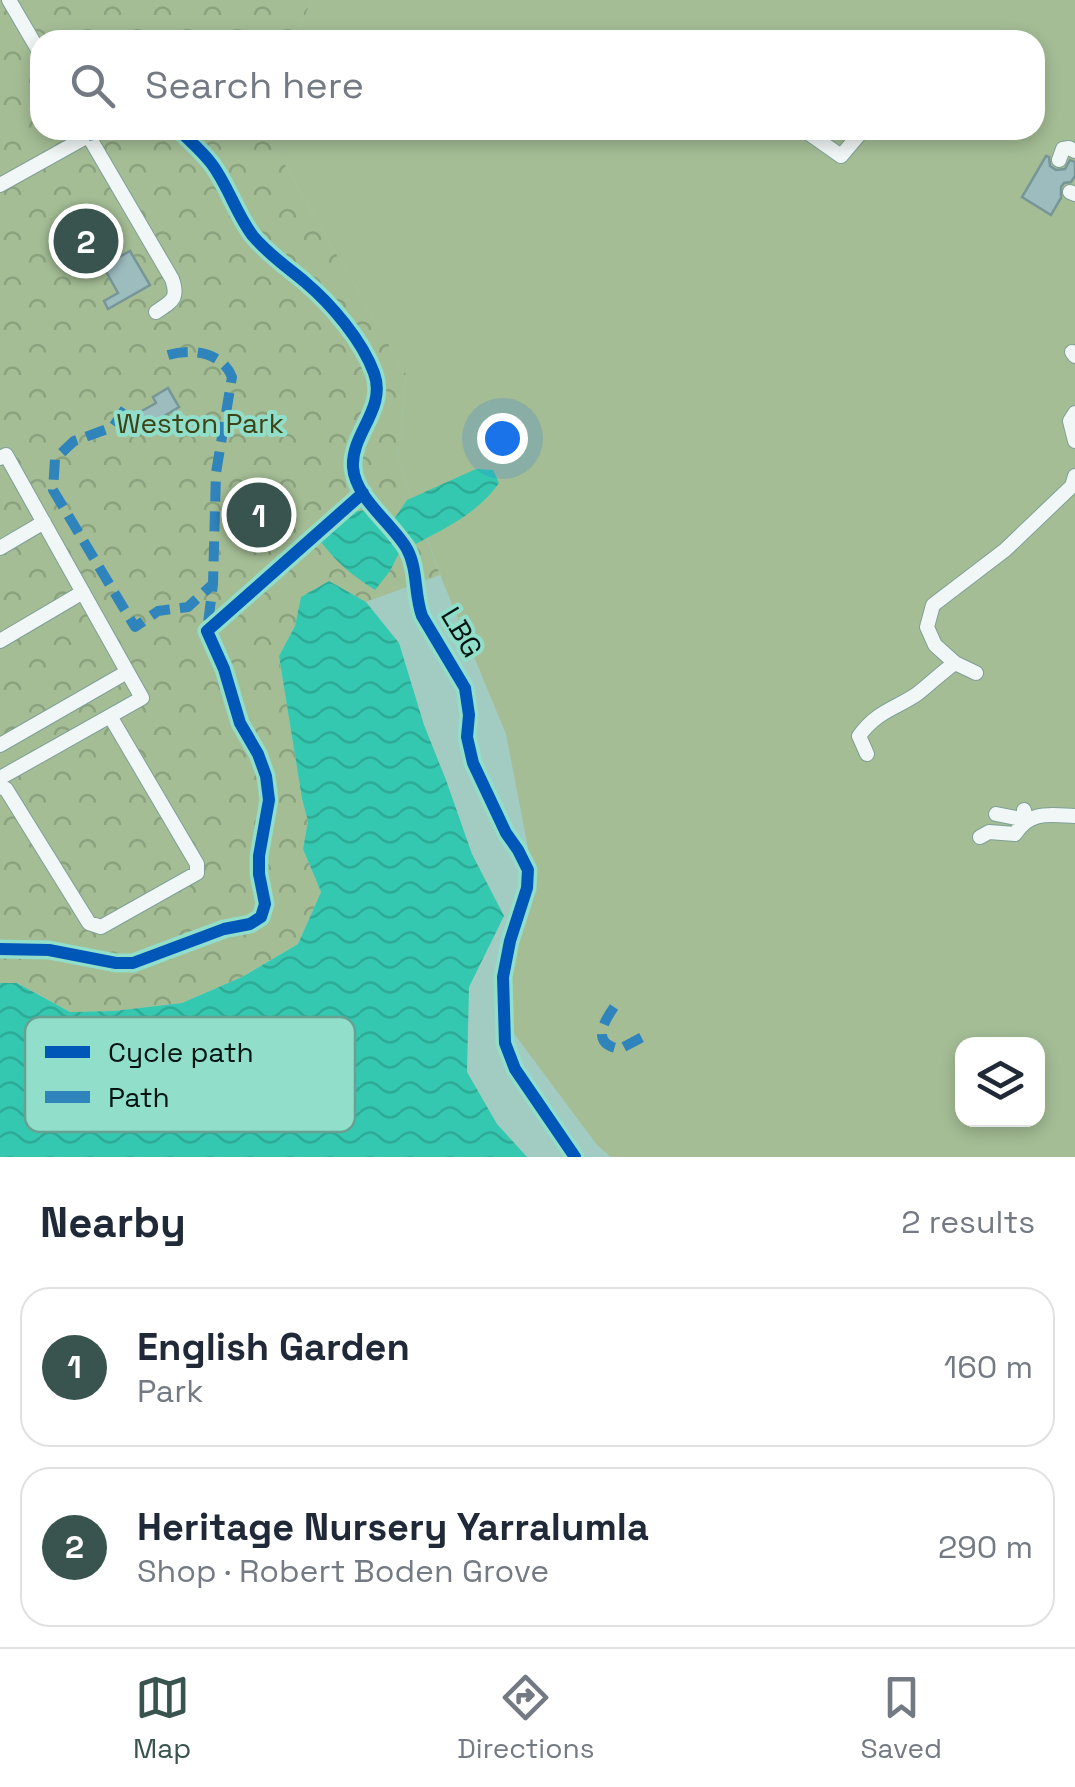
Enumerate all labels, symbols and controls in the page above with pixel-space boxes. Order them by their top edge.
search box [30,30,1045,140]
icon: search [65,58,120,113]
text: Search here [145,61,364,109]
pin: 2 [54,204,118,278]
park label: Weston Park [116,405,284,441]
your location [477,413,528,464]
pin: 1 [226,478,292,552]
street label: LBG [433,600,491,664]
legend [25,1017,355,1132]
text: Cycle path [108,1034,254,1070]
map controls [955,1037,1045,1127]
button: layers [955,1037,1045,1127]
text: Path [108,1079,170,1115]
text: Nearby [40,1196,186,1249]
text: 2 results [901,1202,1035,1242]
text: English Garden [137,1323,410,1371]
text: 1 [67,1347,82,1387]
text: 160 m [944,1347,1033,1387]
text: Park [137,1371,204,1411]
text: Heritage Nursery Yarralumla [137,1503,649,1551]
text: 2 [65,1527,84,1567]
text: 290 m [938,1527,1033,1567]
text: Shop · Robert Boden Grove [137,1551,549,1591]
tab: Map [133,1670,191,1766]
tab: Directions [457,1670,594,1766]
tab: Saved [860,1670,942,1766]

